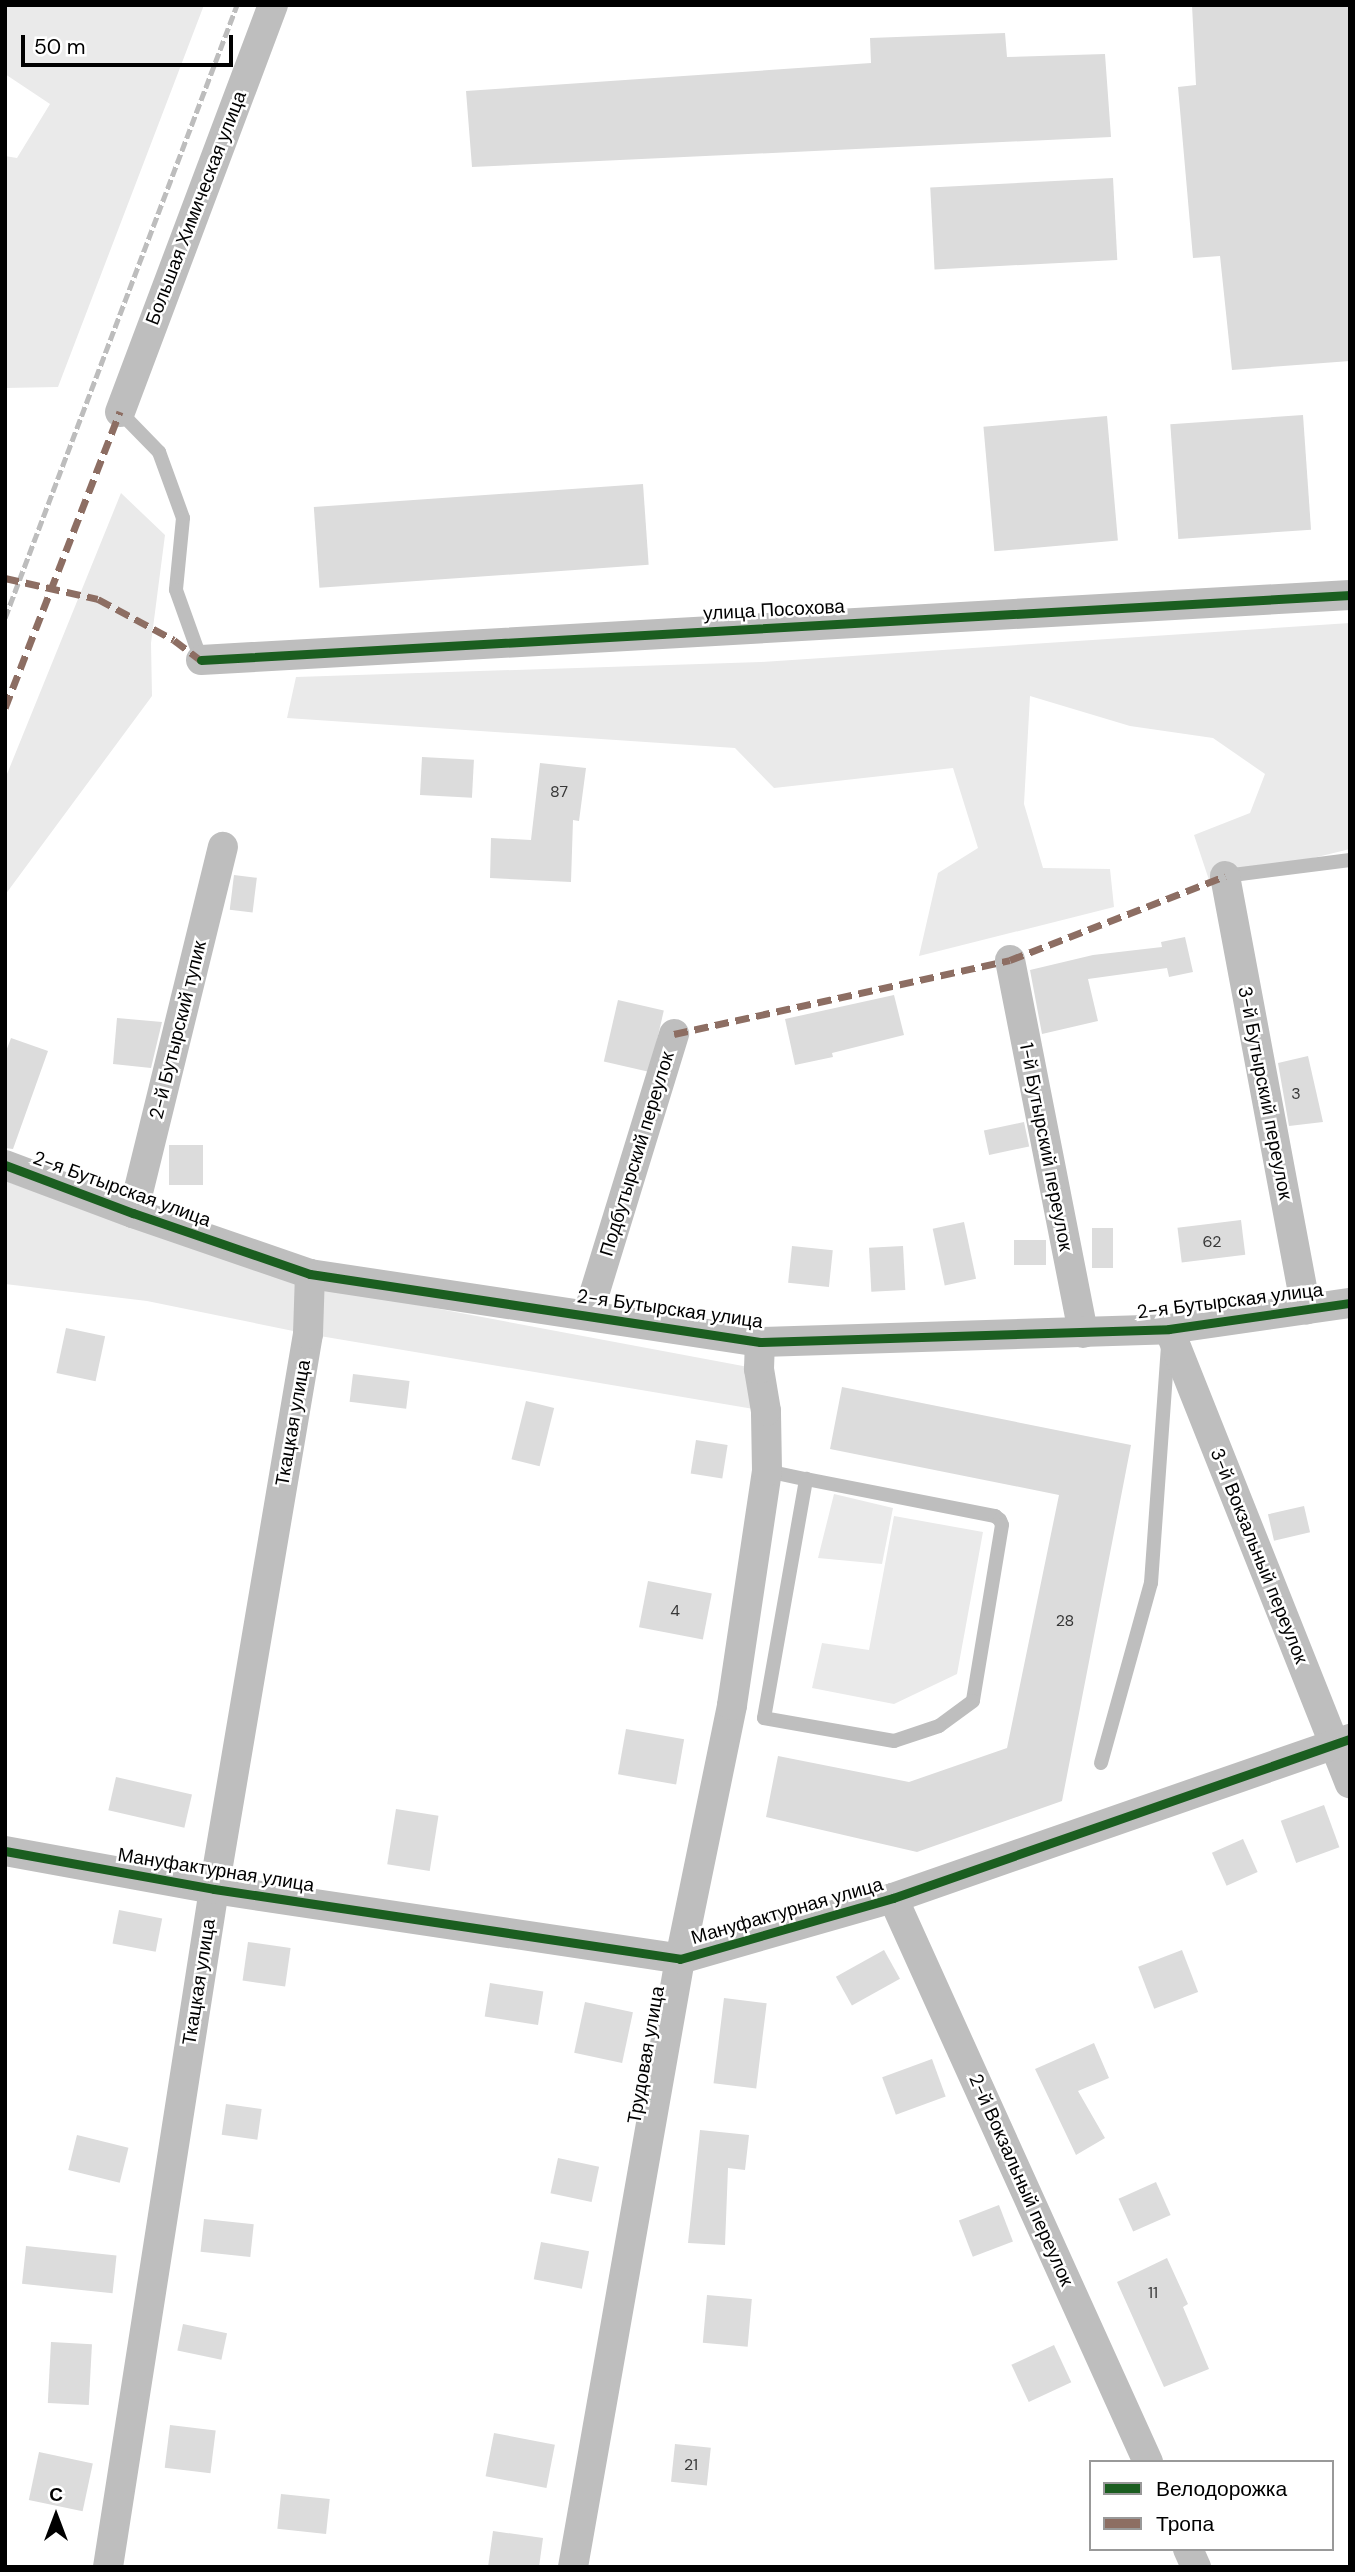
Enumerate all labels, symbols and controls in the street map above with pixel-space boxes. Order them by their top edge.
scale bar [24,21,236,65]
text: 50 m [34,33,85,61]
street label: Большая Химическая улица [141,88,251,328]
street label: улица Посохова [703,595,845,625]
house number: 87 [550,782,568,802]
street label: 2-й Бутырский тупик [145,938,211,1122]
street label: 3-й Бутырский переулок [1233,984,1297,1202]
street label: 1-й Бутырский переулок [1015,1041,1077,1253]
street label: Подбутырский переулок [595,1049,679,1259]
house number: 3 [1291,1084,1301,1104]
street label: 2-я Бутырская улица [30,1146,214,1232]
house number: 62 [1203,1232,1221,1252]
street label: 2-я Бутырская улица [1136,1278,1324,1324]
street label: 2-я Бутырская улица [576,1285,764,1333]
street label: Ткацкая улица [271,1358,315,1488]
street label: 3-й Вокзальный переулок [1205,1445,1313,1667]
house number: 4 [670,1601,680,1621]
house number: 28 [1056,1611,1074,1631]
street label: Мануфактурная улица [116,1843,316,1897]
street label: Мануфактурная улица [688,1873,886,1949]
street label: Ткацкая улица [178,1917,220,2047]
street label: Трудовая улица [623,1984,669,2126]
street label: 2-й Вокзальный переулок [964,2070,1078,2290]
house number: 11 [1148,2283,1158,2303]
house number: 21 [684,2455,698,2475]
legend [1089,2460,1334,2551]
text: Велодорожка [1156,2475,1287,2503]
north arrow [21,2481,91,2551]
text: С [49,2482,63,2507]
text: Тропа [1156,2510,1214,2538]

